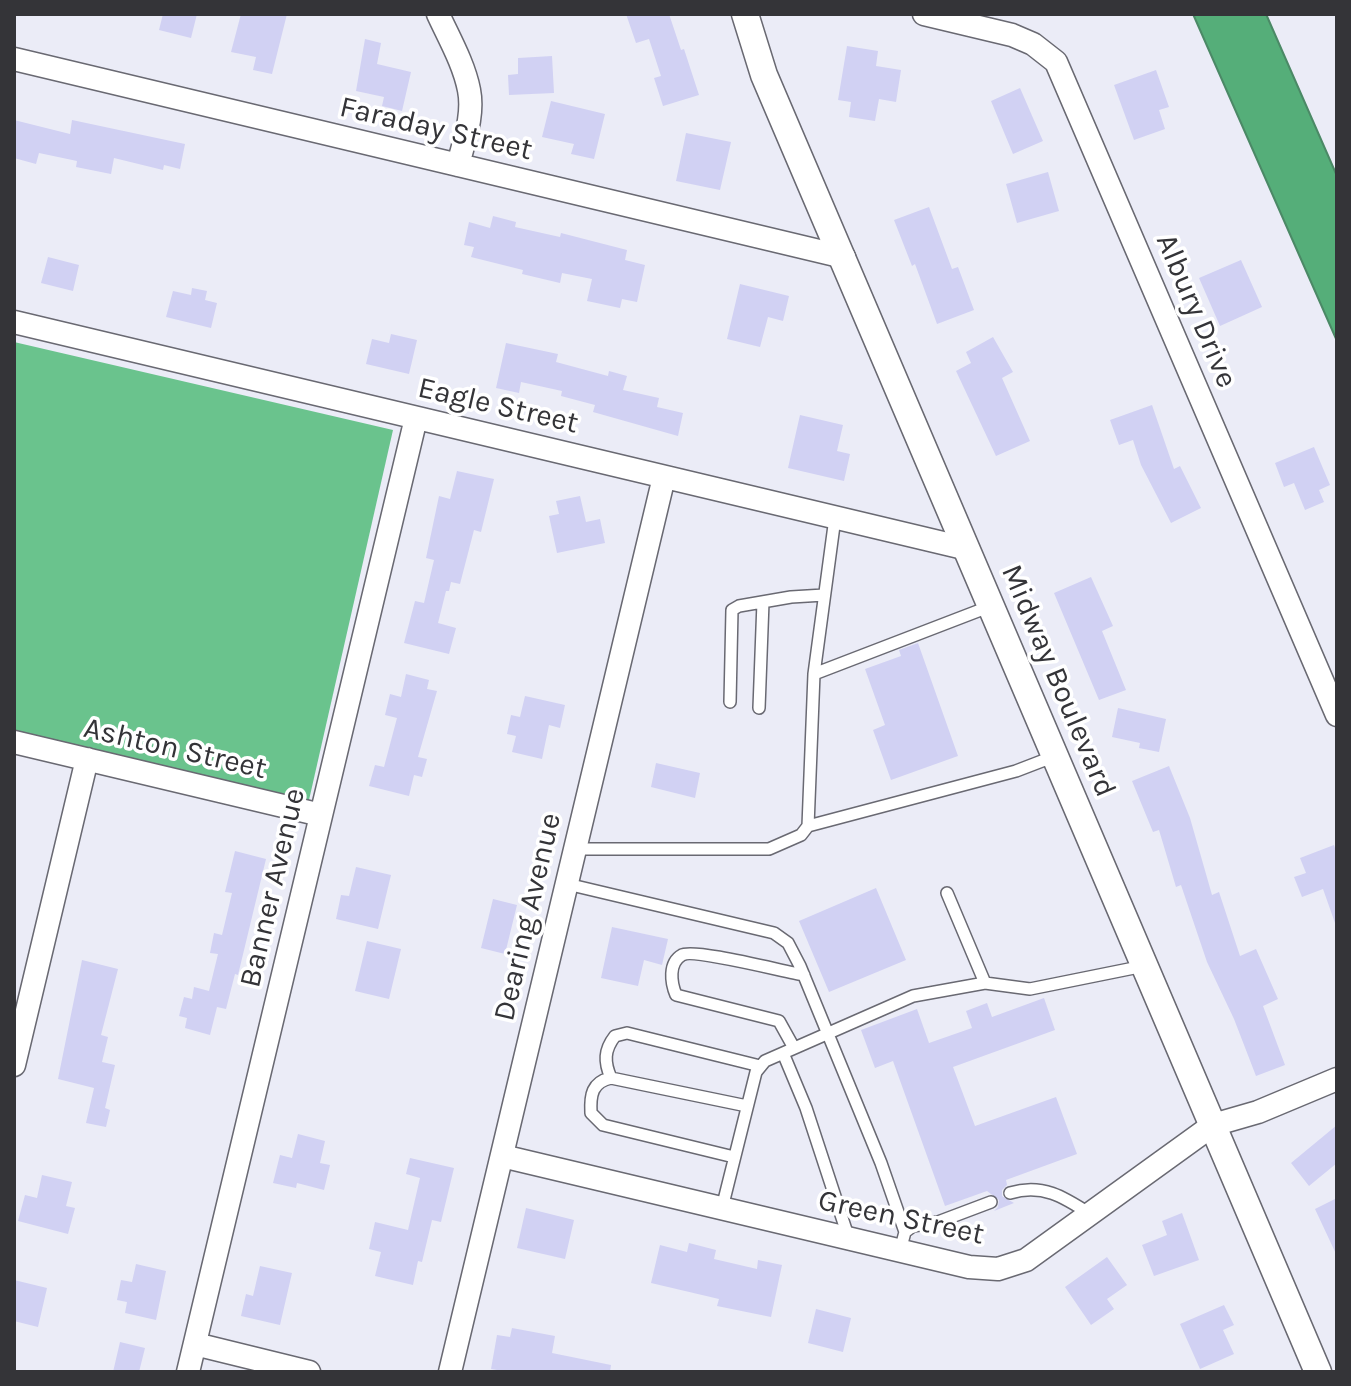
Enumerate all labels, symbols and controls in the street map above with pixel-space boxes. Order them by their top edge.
street label: Faraday Street [336,89,536,169]
street label: Albury Drive [1147,229,1245,393]
street label: Eagle Street [414,370,582,442]
street label: Midway Boulevard [993,560,1123,802]
street label: Ashton Street [80,711,270,787]
street label: Banner Avenue [233,785,313,991]
street label: Dearing Avenue [487,809,569,1025]
street label: Green Street [815,1183,987,1253]

